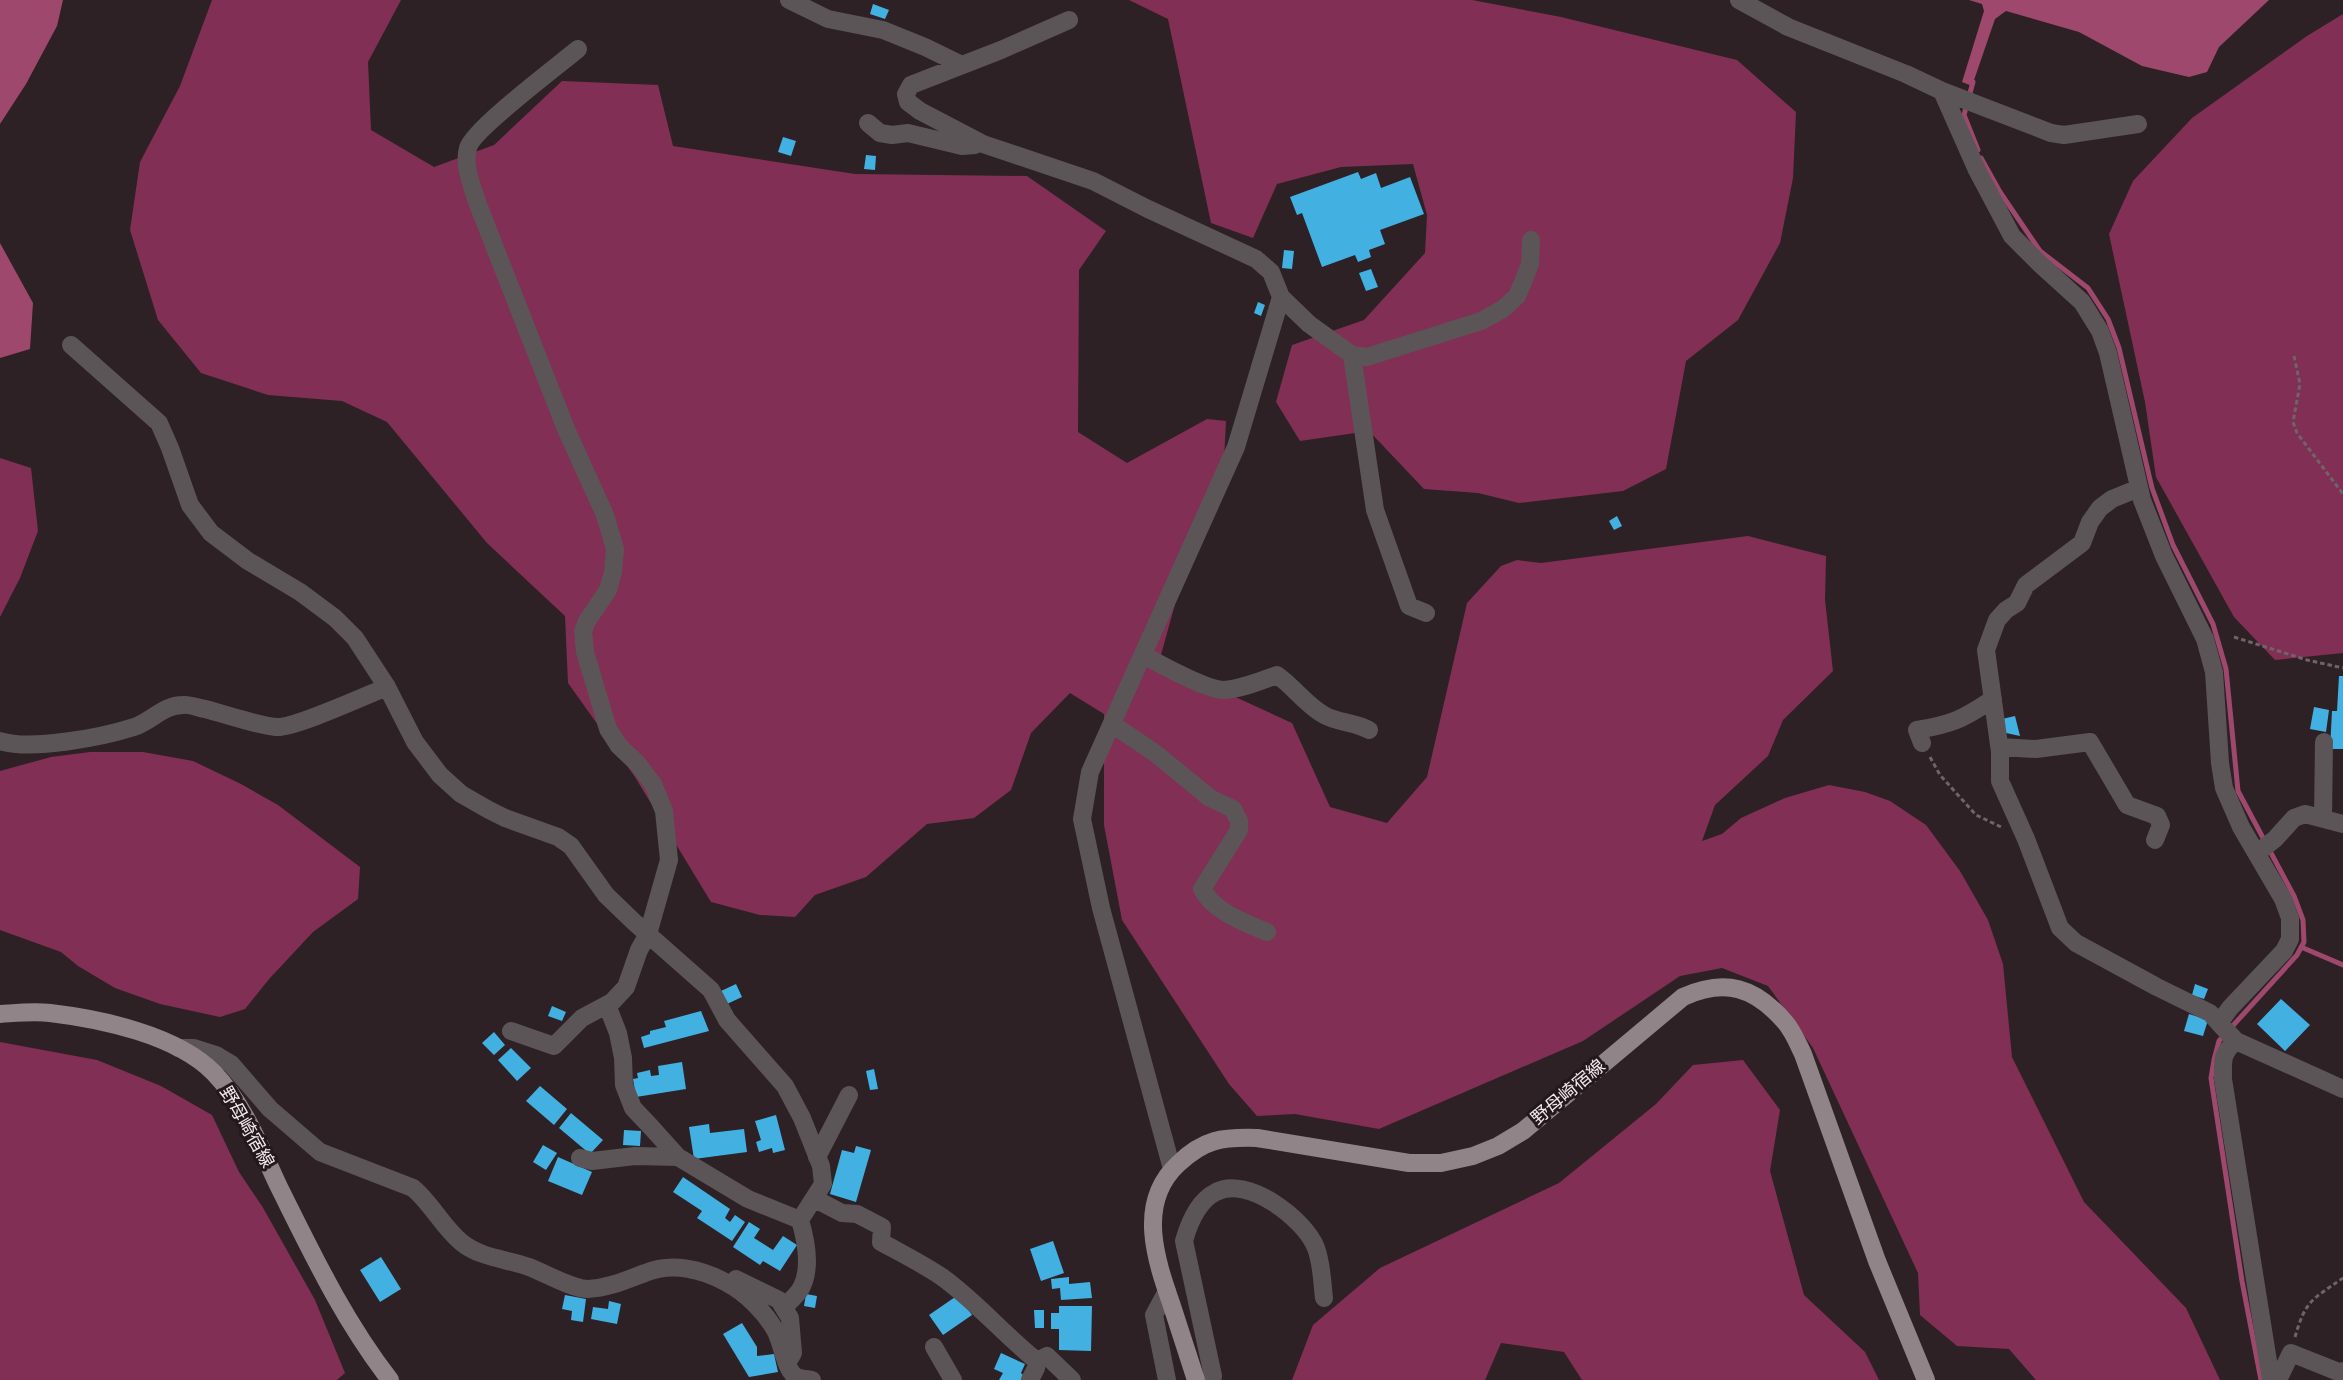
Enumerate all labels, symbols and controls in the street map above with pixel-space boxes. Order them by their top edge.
street label: 野母崎宿線 [1526,1054,1609,1129]
street label: 野母崎宿線 [216,1082,280,1171]

